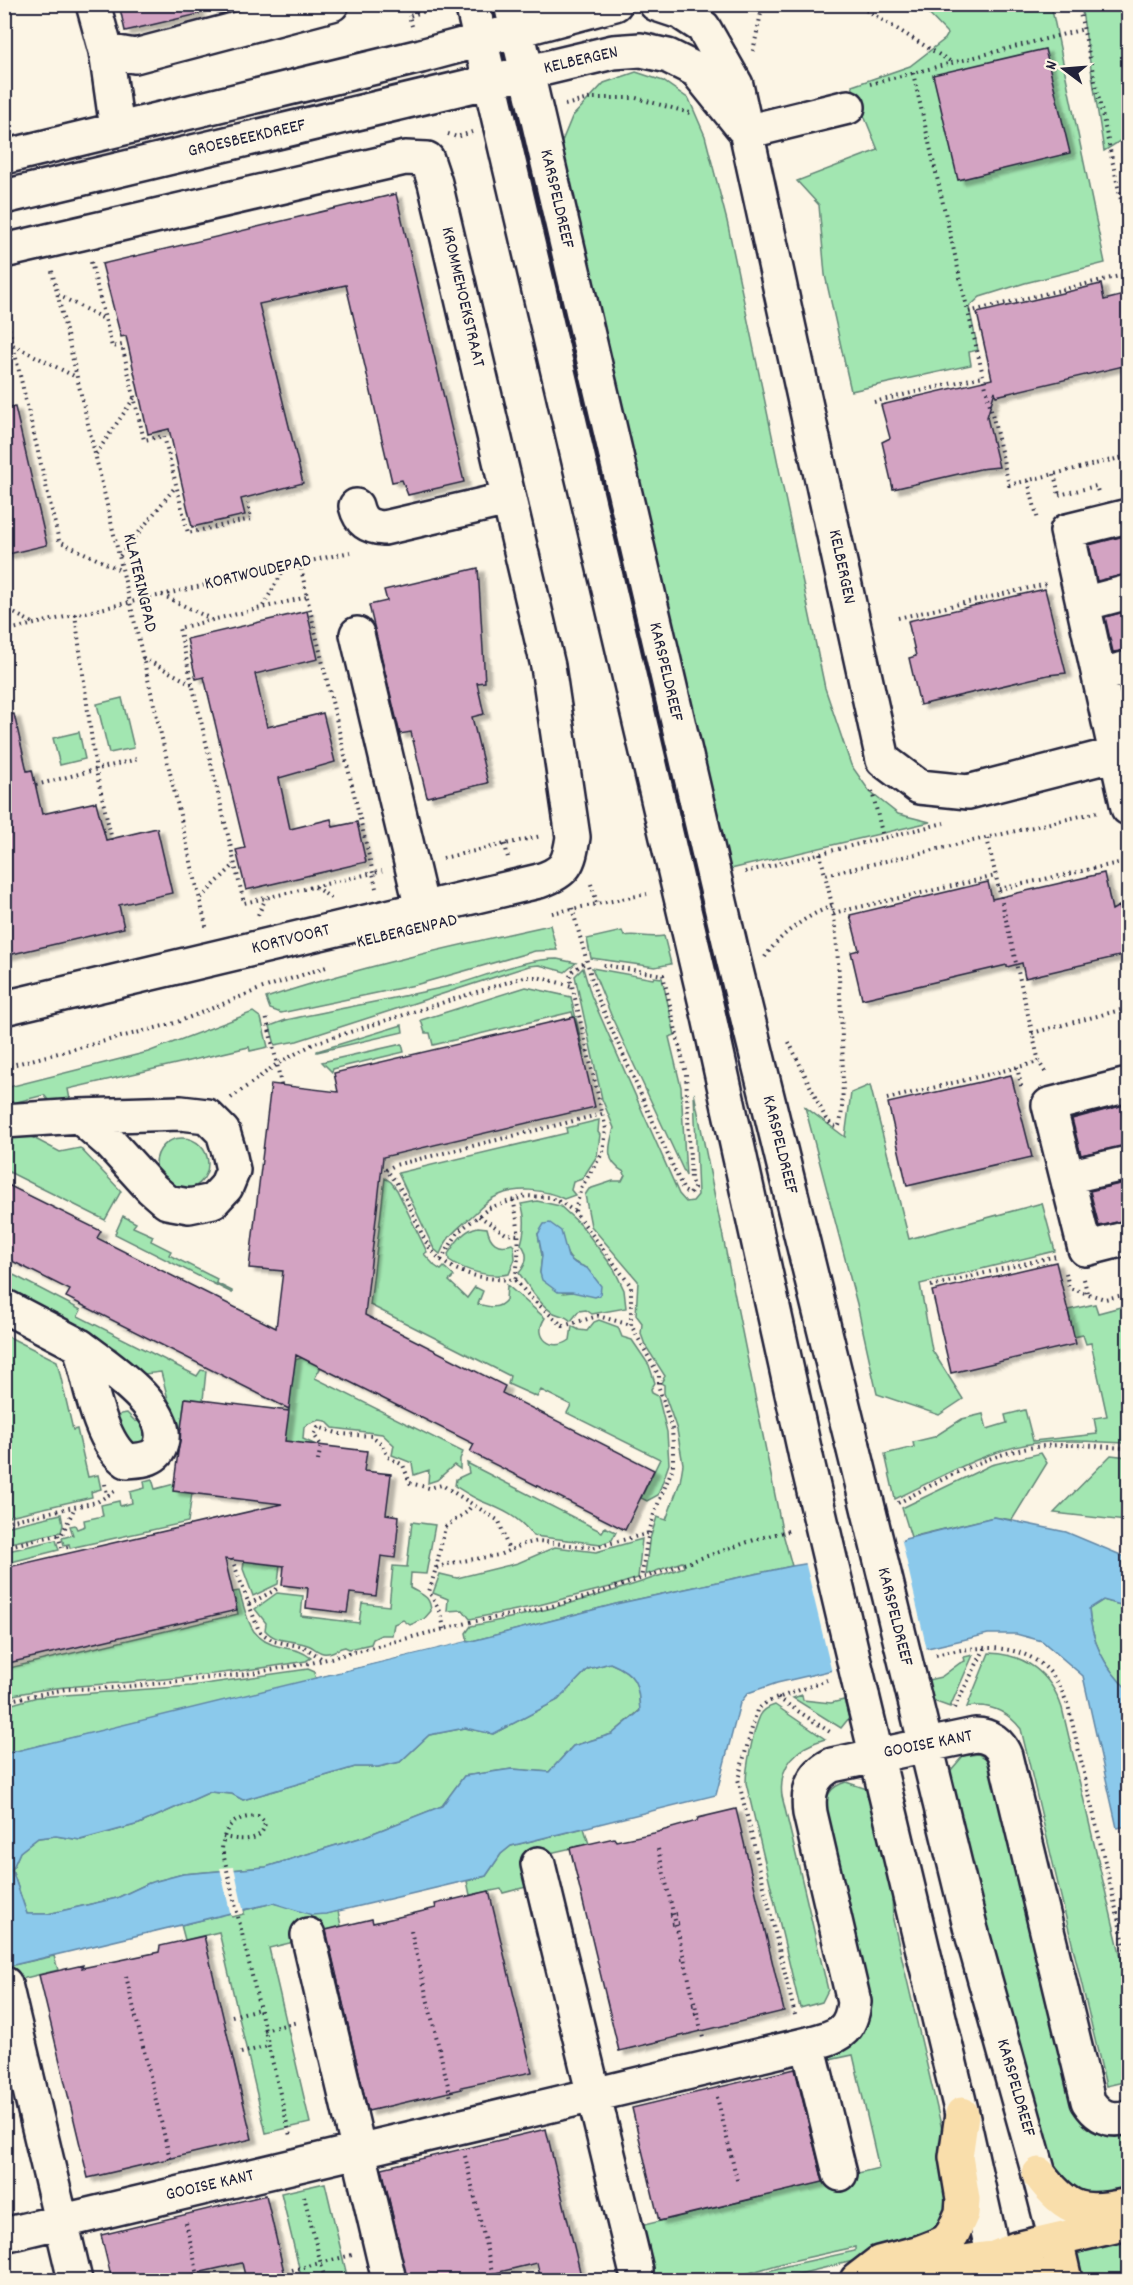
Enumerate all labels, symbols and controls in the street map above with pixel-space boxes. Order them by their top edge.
north arrow [1034,39,1094,99]
street label: KELBERGEN [541,40,621,82]
text: N [1040,58,1064,73]
street label: GROESBEEKDREEF [186,113,308,165]
street label: KARSPELDREEF [532,147,580,251]
street label: KROMMEHOEKSTRAAT [434,224,490,370]
street label: KELBERGEN [821,527,861,607]
street label: KLATERINGPAD [116,531,162,635]
street label: KORTWOUDEPAD [202,549,314,597]
street label: KARSPELDREEF [641,620,689,724]
street label: KELBERGENPAD [354,908,460,956]
street label: KORTVOORT [249,918,333,962]
street label: KARSPELDREEF [755,1093,803,1197]
street label: KARSPELDREEF [870,1565,918,1669]
street label: GOOISE KANT [882,1724,974,1766]
street label: KARSPELDREEF [989,2036,1041,2140]
street label: GOOISE KANT [163,2164,257,2208]

